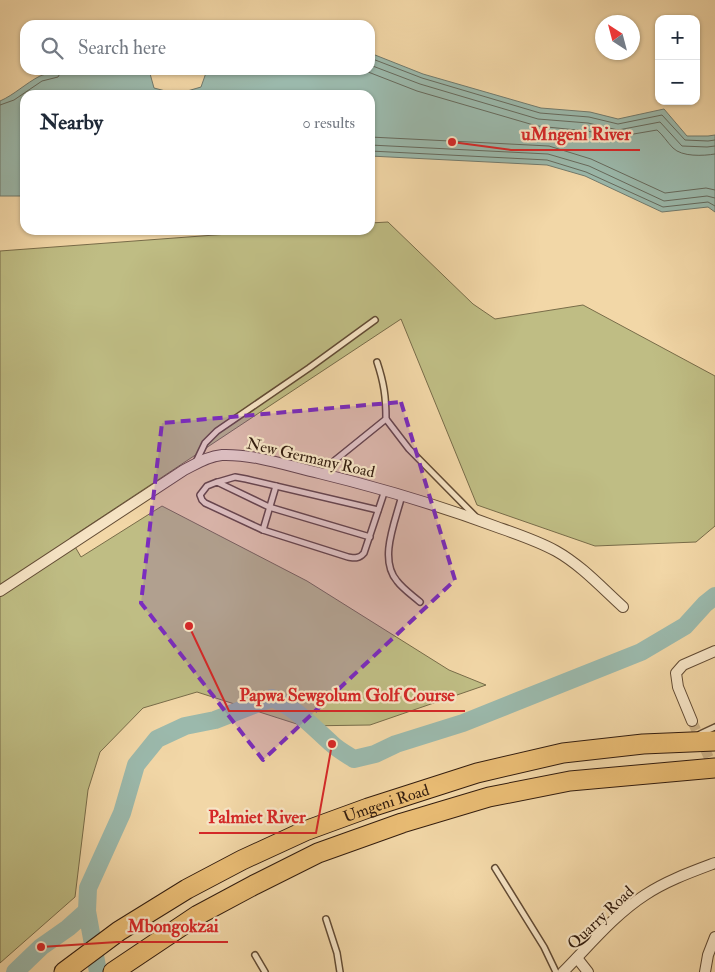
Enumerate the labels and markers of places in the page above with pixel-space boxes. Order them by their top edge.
callout: uMngeni River [511,117,640,150]
callout: Papwa Sewgolum Golf Course [229,678,465,711]
callout: Palmiet River [199,800,316,833]
callout: Mbongokzai [117,909,228,942]

